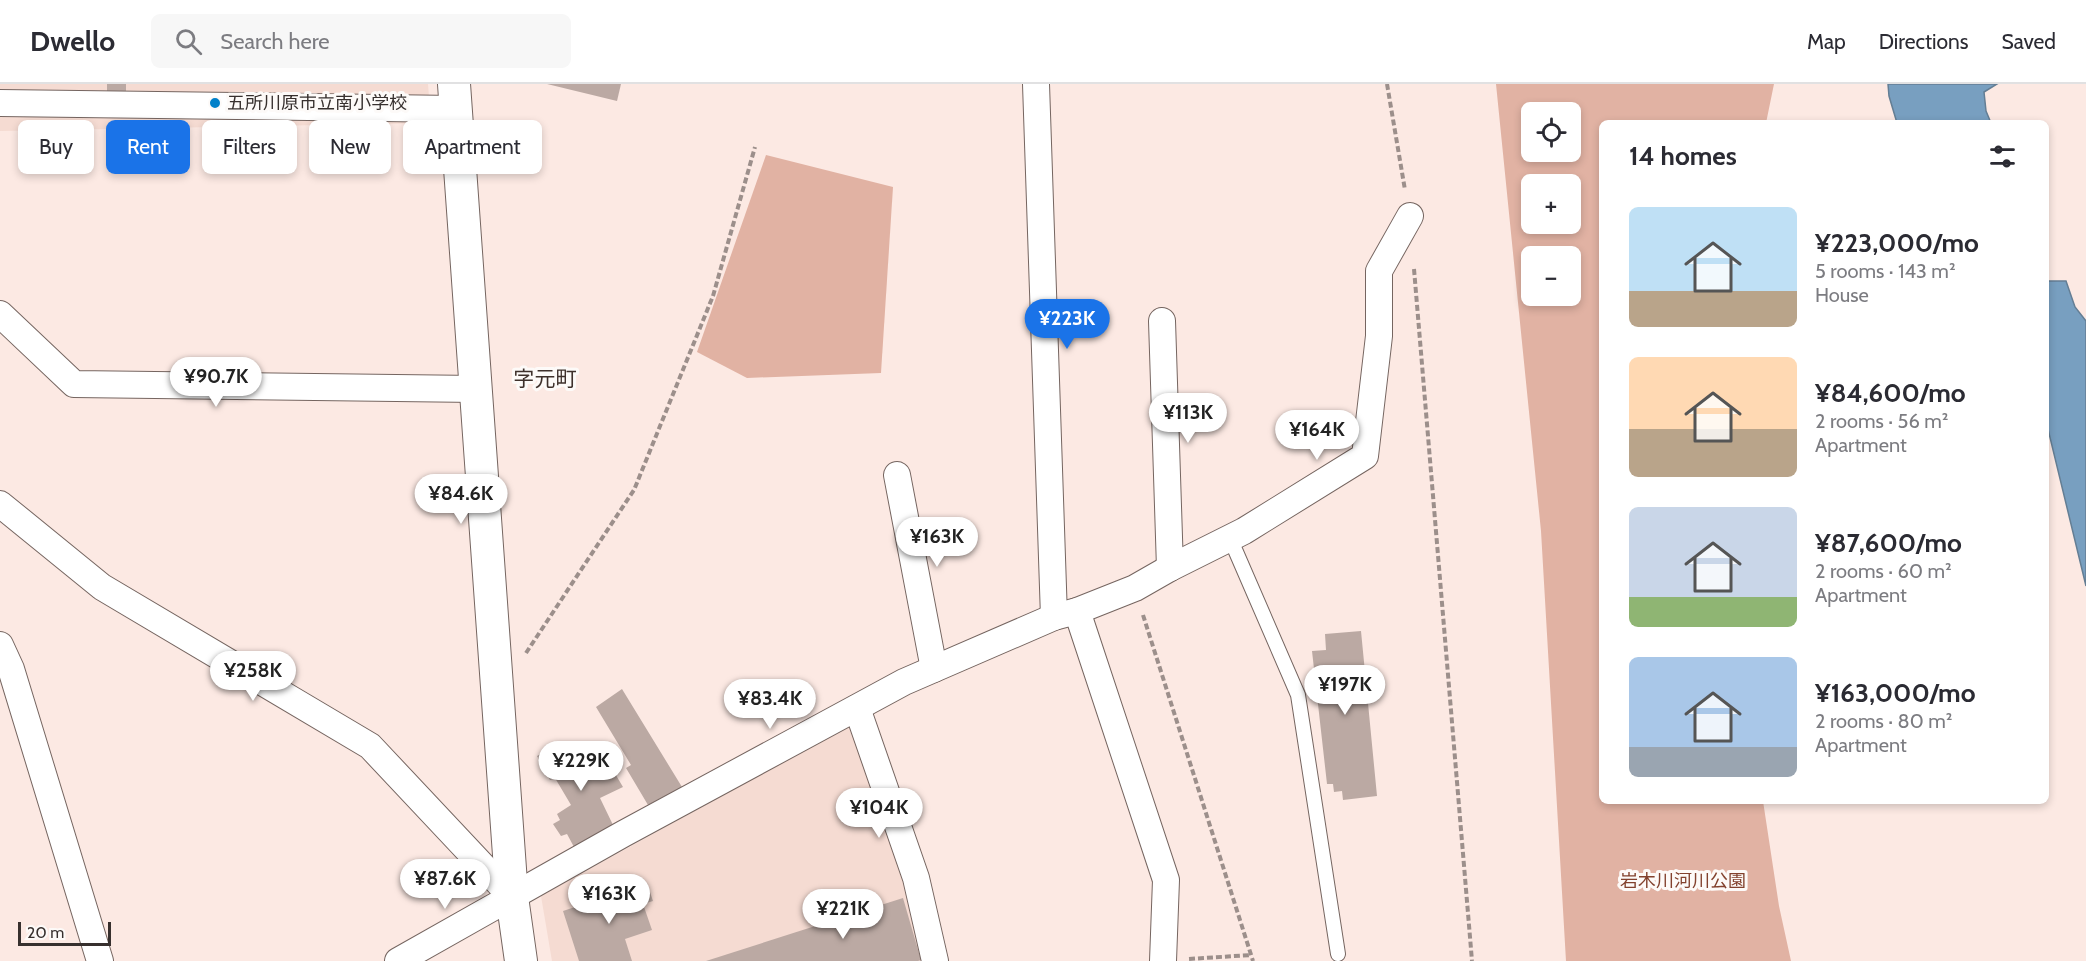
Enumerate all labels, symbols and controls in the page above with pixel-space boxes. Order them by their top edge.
search box [151,14,571,68]
text: Dwello [30,24,115,58]
icon: search [172,25,205,58]
text: Search here [220,28,330,55]
text: Map [1807,29,1846,54]
text: Directions [1879,29,1968,54]
text: Saved [2001,29,2056,54]
place label: 五所川原市立南小学校 [227,92,407,114]
marker: 五所川原市立南小学校 [208,96,222,110]
map controls [1521,102,1581,306]
button: locate [1521,102,1581,162]
chip: Buy [18,120,94,174]
chip: Rent [106,120,190,174]
chip: Filters [202,120,297,174]
chip: New [309,120,391,174]
chip: Apartment [403,120,542,174]
text: 14 homes [1629,140,1737,172]
icon: filters [1986,140,2019,173]
button: + [1521,174,1581,234]
text: ¥223,000/mo [1815,227,1979,259]
icon: home [1677,231,1749,303]
button: − [1521,246,1581,306]
text: 5 rooms · 143 m² [1815,259,1956,283]
text: House [1815,283,1869,307]
pin: ¥223K [1025,299,1109,350]
text: ¥223K [1039,306,1095,330]
pin: ¥90.7K [167,357,265,408]
text: ¥90.7K [184,364,248,388]
district label: 字元町 [514,366,577,391]
text: ¥84,600/mo [1815,377,1966,409]
icon: home [1677,381,1749,453]
pin: ¥113K [1146,393,1230,444]
text: ¥113K [1163,400,1213,424]
text: 2 rooms · 56 m² [1815,409,1948,433]
pin: ¥164K [1275,410,1359,461]
text: ¥164K [1289,417,1345,441]
text: Apartment [1815,433,1907,457]
pin: ¥84.6K [412,474,510,525]
text: ¥84.6K [429,481,493,505]
pin: ¥163K [895,517,979,568]
text: ¥163K [910,524,964,548]
text: ¥87,600/mo [1815,527,1962,559]
icon: home [1677,531,1749,603]
text: 2 rooms · 60 m² [1815,559,1952,583]
text: Apartment [1815,583,1907,607]
pin: ¥258K [211,651,295,702]
text: ¥258K [224,658,282,682]
pin: ¥197K [1303,665,1387,716]
text: ¥197K [1318,672,1372,696]
text: ¥163,000/mo [1815,677,1976,709]
pin: ¥83.4K [721,679,819,730]
icon: home [1677,681,1749,753]
text: ¥83.4K [738,686,802,710]
text: 2 rooms · 80 m² [1815,709,1952,733]
text: Apartment [1815,733,1907,757]
pin: ¥229K [539,741,623,792]
text: ¥229K [552,748,610,772]
pin: ¥104K [837,788,921,839]
text: ¥104K [850,795,908,819]
pin: ¥87.6K [396,859,494,910]
text: ¥87.6K [414,866,476,890]
park label: 岩木川河川公園 [1620,870,1746,892]
pin: ¥163K [567,874,651,925]
text: ¥163K [582,881,636,905]
pin: ¥221K [801,889,885,940]
text: ¥221K [816,896,870,920]
scale bar [18,919,111,946]
text: 20 m [27,923,64,942]

